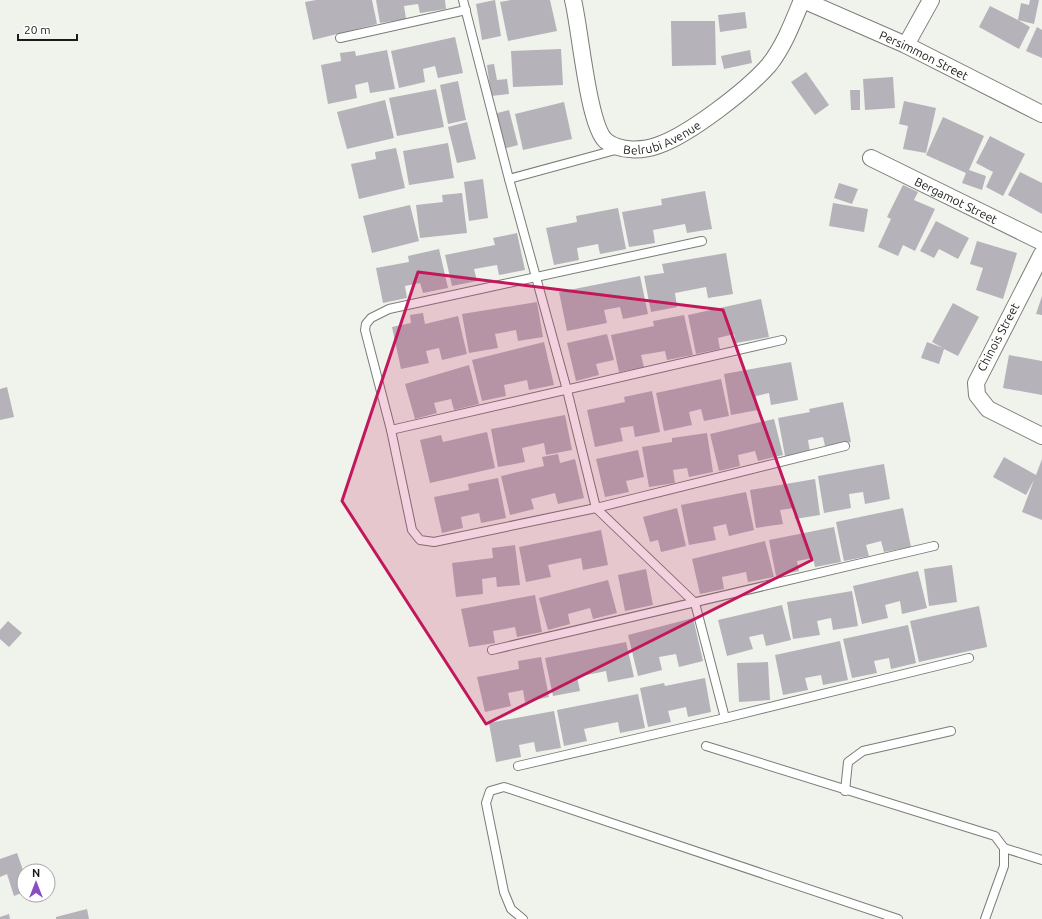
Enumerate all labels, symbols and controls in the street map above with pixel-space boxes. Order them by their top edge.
scale bar [18,16,77,42]
text: 20 m [24,23,51,36]
street label: Persimmon Street [878,28,971,82]
street label: Belrubi Avenue [623,118,703,156]
street label: Bergamot Street [913,174,1000,226]
street label: Chinois Street [975,300,1022,373]
north arrow [16,863,56,903]
text: N [32,867,40,879]

